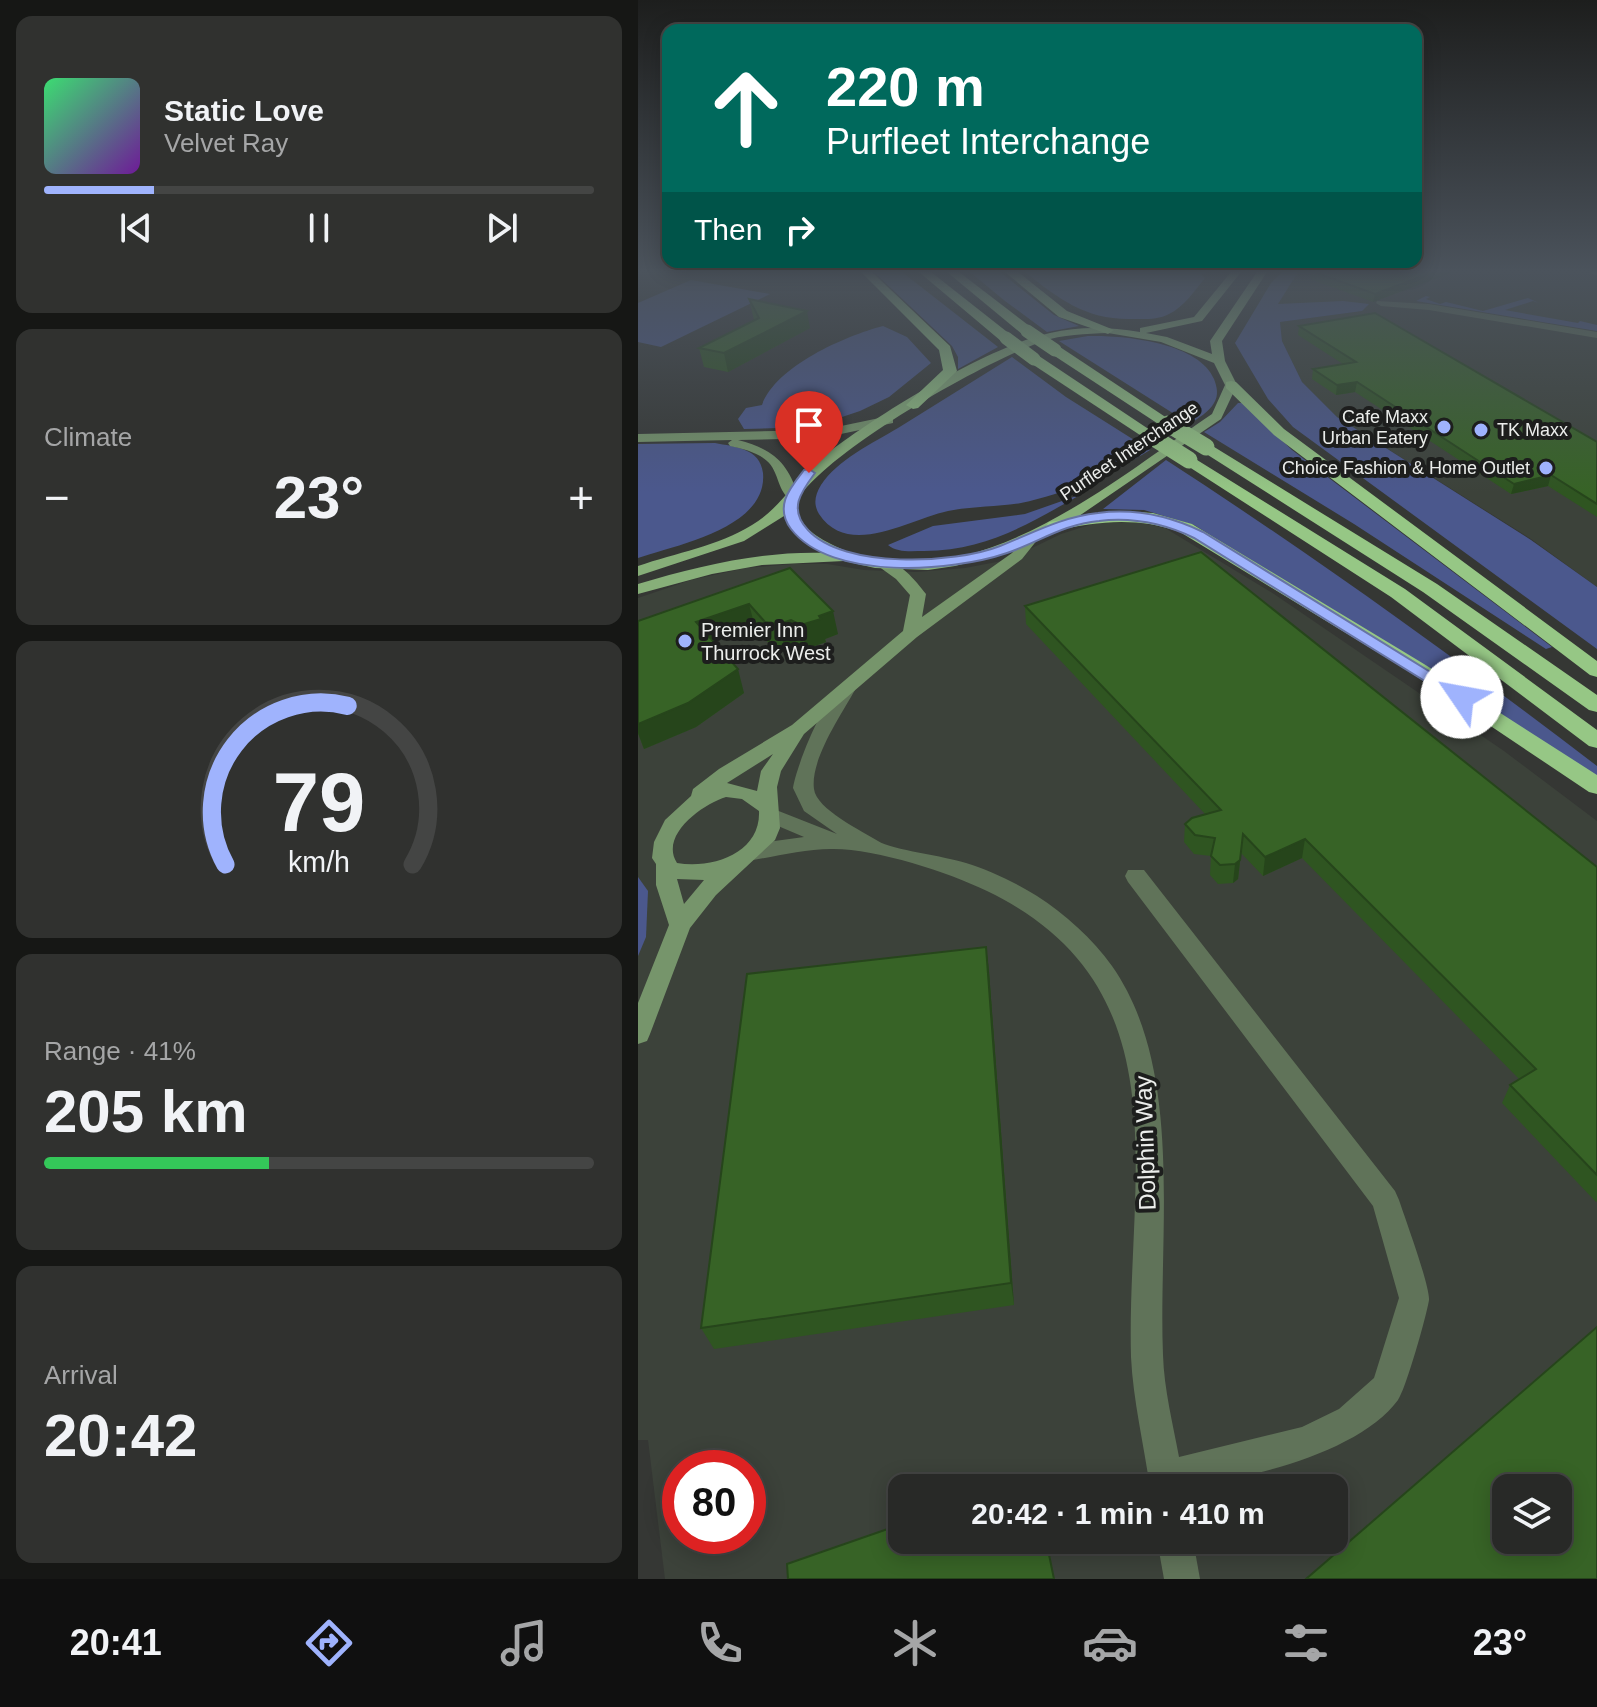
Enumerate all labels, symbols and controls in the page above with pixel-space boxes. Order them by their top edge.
text: 220 m [826,55,985,118]
icon: ahead [694,56,798,160]
text: Static Love [164,94,324,127]
text: Purfleet Interchange [826,121,1150,162]
text: Velvet Ray [164,128,288,158]
icon: previous [114,206,158,250]
icon: pause [297,206,341,250]
icon: next [480,206,524,250]
icon: right [778,208,822,252]
text: Then [694,213,762,246]
pin [775,391,843,473]
street label: Purfleet Interchange [1056,397,1202,505]
icon: arrive [787,403,831,447]
place label: Cafe Maxx Urban Eatery [1322,407,1428,448]
marker: Cafe Maxx Urban Eatery [1435,418,1453,436]
place label: TK Maxx [1497,420,1568,440]
marker: TK Maxx [1472,421,1490,439]
text: Climate [44,422,132,452]
place label: Choice Fashion & Home Outlet [1282,458,1530,478]
marker: Choice Fashion & Home Outlet [1537,459,1555,477]
text: 23° [274,464,364,531]
text: − [44,473,70,522]
text: + [568,473,594,522]
place label: Premier Inn Thurrock West [701,619,831,664]
marker: Premier Inn Thurrock West [676,632,694,650]
position arrow [1420,655,1504,739]
text: 79 [273,756,365,849]
text: km/h [288,847,350,879]
text: Range · 41% [44,1036,196,1066]
street label: Dolphin Way [1129,1075,1161,1211]
text: 205 km [44,1078,248,1145]
text: Arrival [44,1360,118,1390]
text: 20:42 [44,1402,197,1469]
speed limit sign: 80 [662,1450,766,1554]
map controls [1492,1474,1572,1554]
button: layers [1492,1474,1572,1554]
text: 20:42 · 1 min · 410 m [971,1497,1265,1530]
icon: directions [301,1615,357,1671]
icon: music [496,1615,552,1671]
icon: phone [692,1615,748,1671]
icon: climate [887,1615,943,1671]
icon: car [1082,1615,1138,1671]
icon: filters [1278,1615,1334,1671]
text: 20:41 [70,1622,162,1663]
text: 23° [1473,1622,1527,1663]

